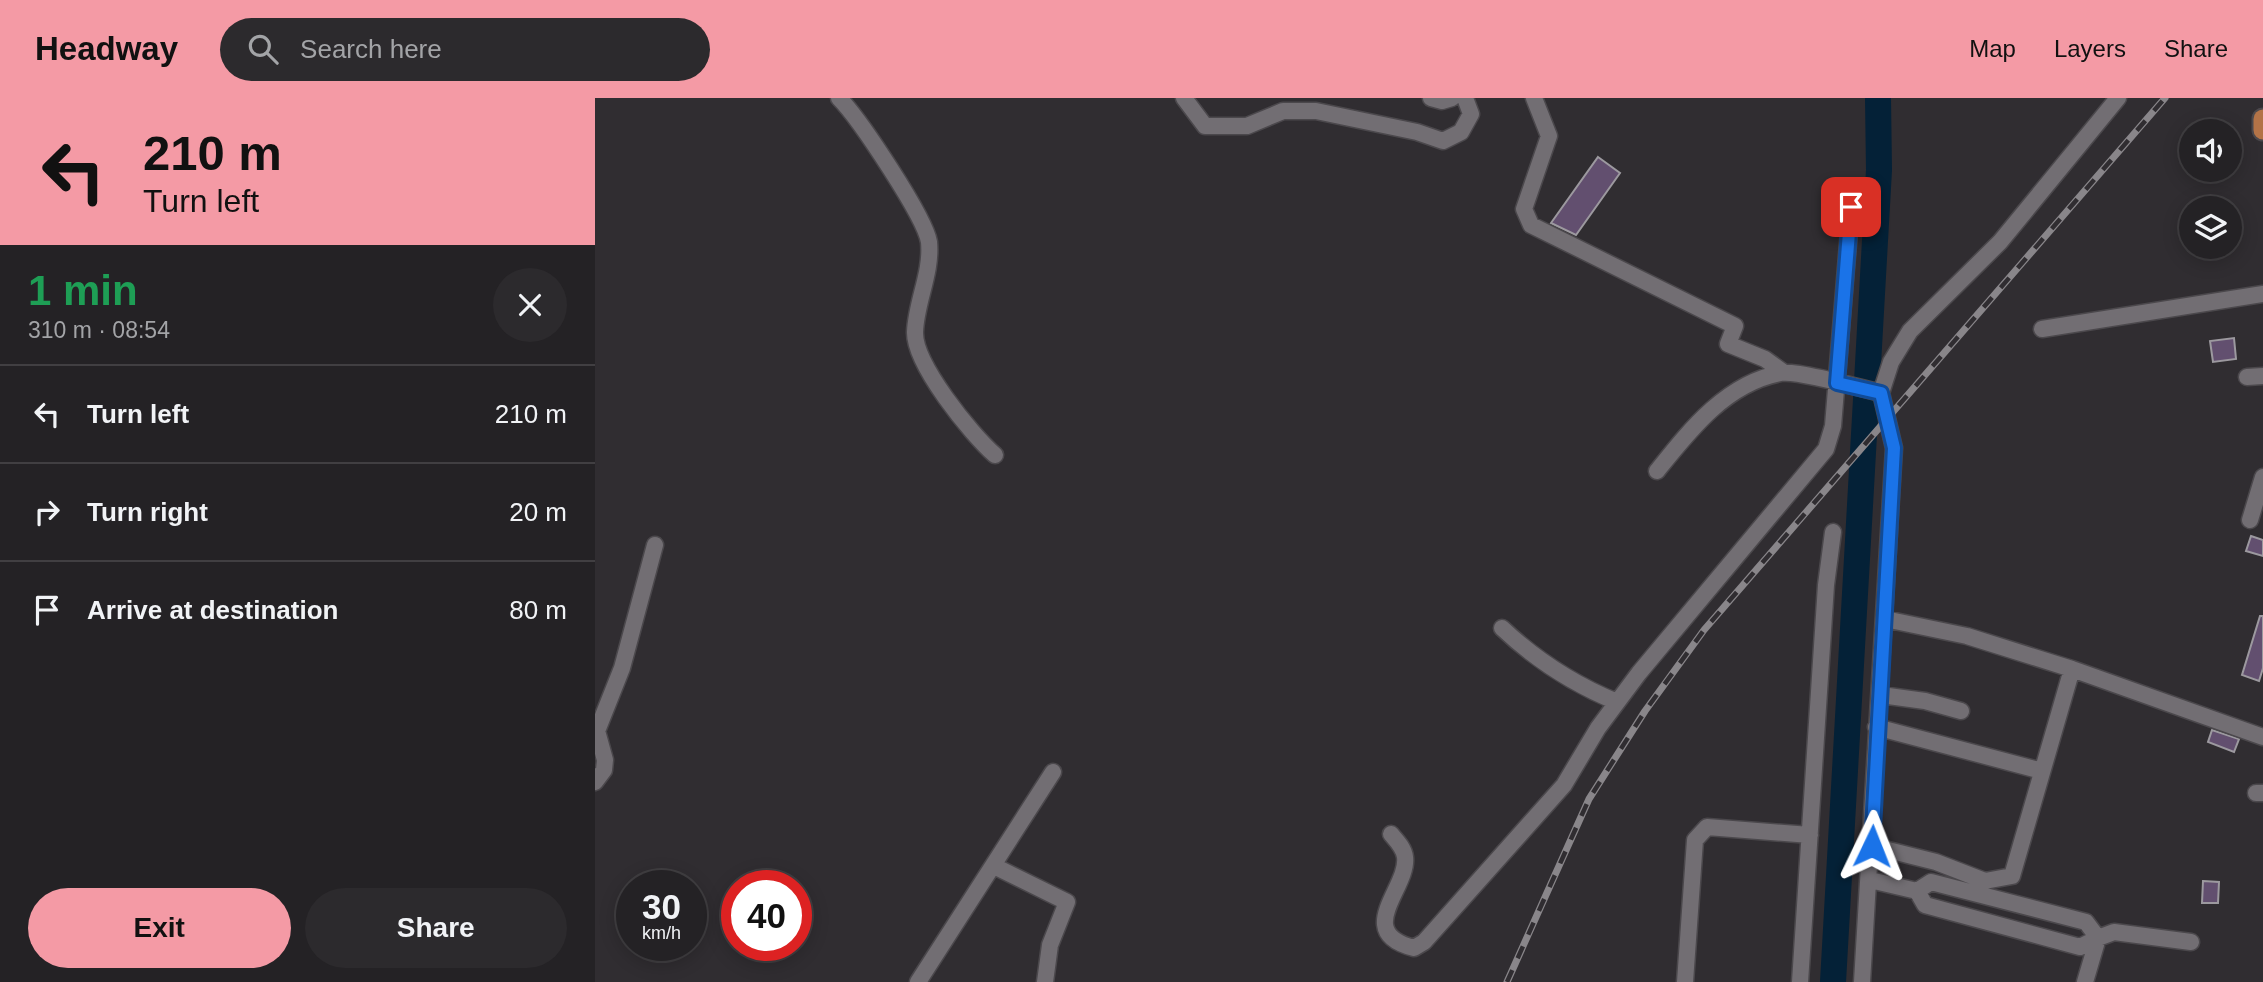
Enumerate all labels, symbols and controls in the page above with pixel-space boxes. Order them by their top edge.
search box [220,18,710,81]
text: Headway [35,30,178,67]
icon: search [244,30,282,68]
text: Search here [300,34,442,64]
text: Map [1969,35,2016,62]
text: Layers [2054,35,2126,62]
text: Share [2164,35,2228,62]
map controls [2179,119,2242,259]
button: sound [2179,119,2242,182]
icon: left [28,126,119,217]
text: 210 m [143,126,282,180]
pin [1821,177,1881,237]
text: Turn left [143,183,259,219]
icon: arrive [1832,188,1870,226]
button: layers [2179,196,2242,259]
text: 1 min [28,267,138,314]
button: close [493,268,567,342]
text: 310 m · 08:54 [28,317,170,343]
icon: left [28,395,66,433]
text: Turn left [87,399,189,429]
text: 210 m [495,399,567,429]
icon: right [28,493,66,531]
text: Turn right [87,497,208,527]
text: 20 m [509,497,567,527]
icon: arrive [28,591,66,629]
text: Arrive at destination [87,595,338,625]
text: 80 m [509,595,567,625]
position arrow [1835,809,1909,883]
speed limit sign: 40 [721,870,812,961]
text: 30 [642,887,681,926]
button: Exit [28,888,291,968]
button: Share [305,888,567,968]
text: km/h [642,923,681,943]

